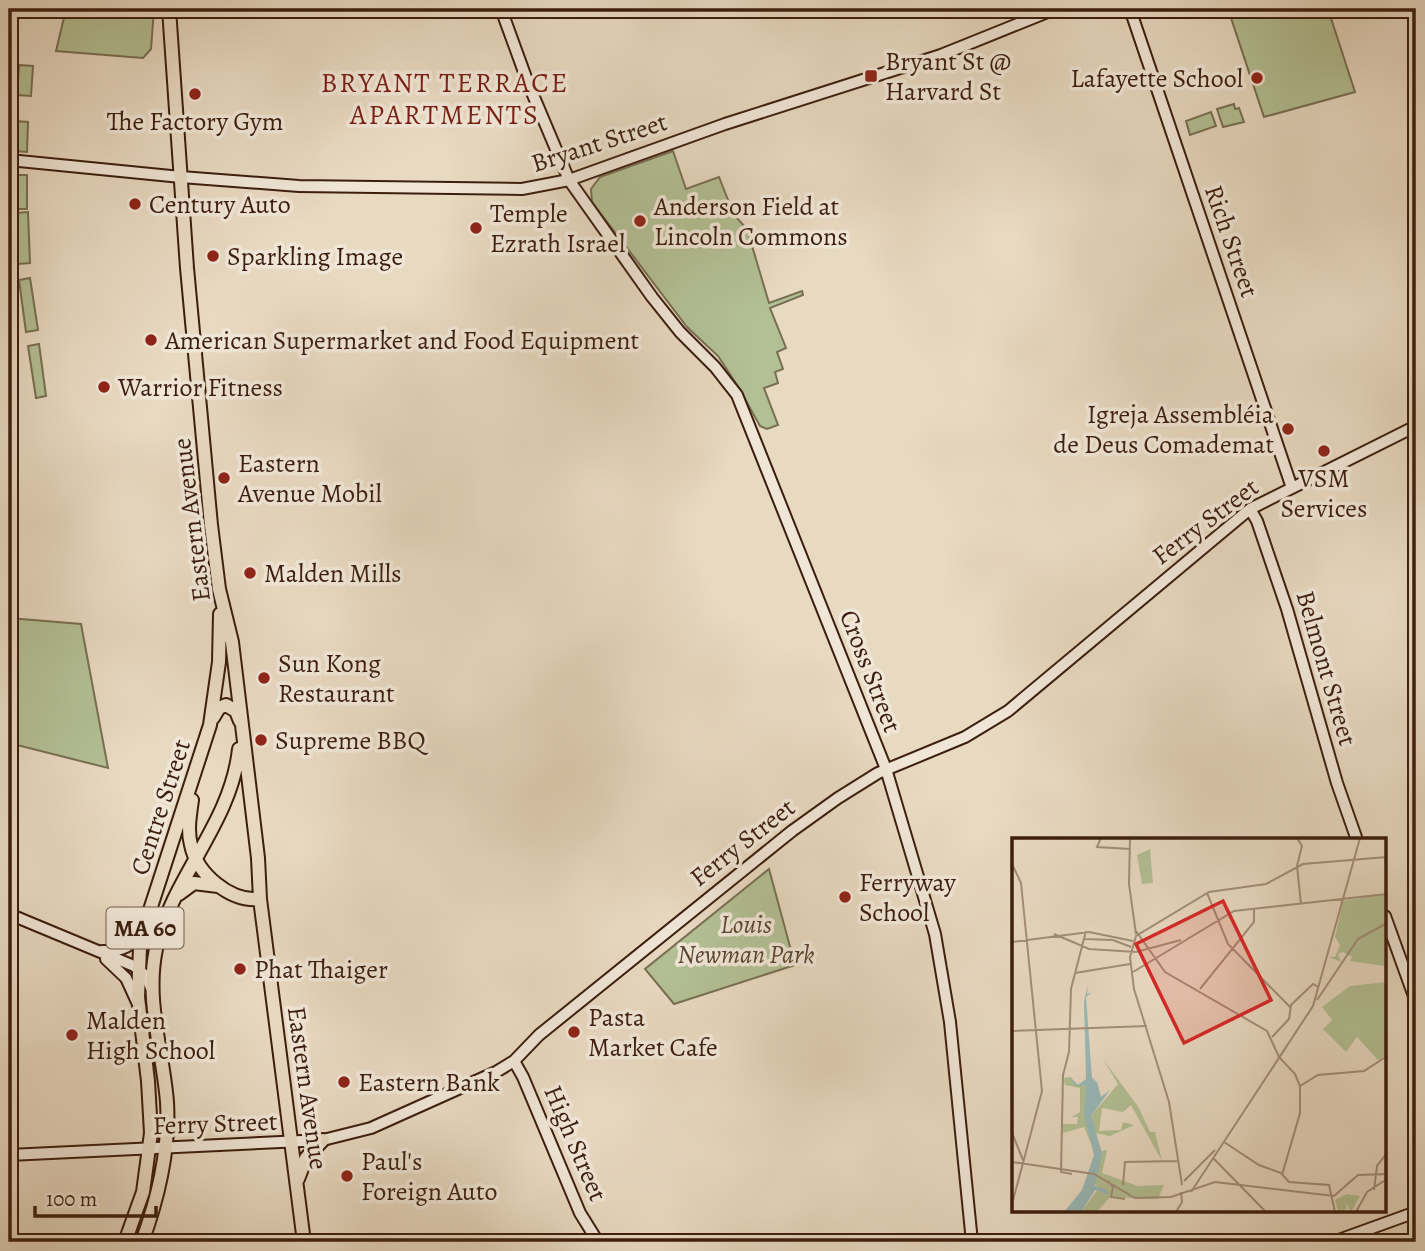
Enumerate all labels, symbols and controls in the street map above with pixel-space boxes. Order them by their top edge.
place label: Bryant St @ Harvard St [885,44,1011,109]
place label: Lafayette School [1071,61,1243,96]
district label: BRYANT TERRACE APARTMENTS [321,64,569,134]
marker: Bryant St @ Harvard St [863,68,879,84]
marker: Lafayette School [1249,70,1265,86]
marker: The Factory Gym [187,86,203,102]
place label: The Factory Gym [107,104,283,139]
street label: Bryant Street [527,104,672,181]
street label: Rich Street [1196,180,1267,303]
place label: Century Auto [149,187,291,222]
place label: Anderson Field at Lincoln Commons [653,189,848,254]
marker: Century Auto [127,196,143,212]
place label: Temple Ezrath Israel [490,196,625,261]
marker: Anderson Field at Lincoln Commons [632,213,648,229]
marker: Temple Ezrath Israel [468,220,484,236]
place label: Sparkling Image [227,239,403,274]
marker: Sparkling Image [205,248,221,264]
place label: American Supermarket and Food Equipment [164,323,640,358]
marker: American Supermarket and Food Equipment [143,332,159,348]
place label: Warrior Fitness [117,370,283,405]
marker: Warrior Fitness [96,379,112,395]
place label: Igreja Assembléia de Deus Comademat [1053,397,1274,462]
marker: Igreja Assembléia de Deus Comademat [1280,421,1296,437]
street label: Eastern Avenue [164,436,219,604]
marker: VSM Services [1316,443,1332,459]
place label: Eastern Avenue Mobil [237,446,382,511]
place label: VSM Services [1281,461,1367,526]
marker: Eastern Avenue Mobil [216,470,232,486]
street label: Ferry Street [1145,470,1266,573]
place label: Malden Mills [264,556,401,591]
marker: Malden Mills [242,565,258,581]
street label: Belmont Street [1288,587,1365,750]
street label: Cross Street [831,605,910,738]
place label: Sun Kong Restaurant [278,646,395,711]
marker: Sun Kong Restaurant [256,670,272,686]
place label: Supreme BBQ [275,723,428,758]
marker: Supreme BBQ [253,732,269,748]
street label: Centre Street [122,734,199,879]
street label: Ferry Street [682,790,803,895]
inset map [1012,838,1386,1212]
place label: Ferryway School [859,865,956,930]
marker: Ferryway School [837,889,853,905]
park label: Louis Newman Park [678,907,814,972]
road number: MA 60 [106,908,184,948]
place label: Phat Thaiger [254,952,388,987]
marker: Phat Thaiger [232,961,248,977]
place label: Pasta Market Cafe [588,1000,718,1065]
place label: Malden High School [86,1003,215,1068]
street label: Eastern Avenue [279,1004,336,1172]
marker: Pasta Market Cafe [566,1024,582,1040]
marker: Malden High School [64,1027,80,1043]
place label: Eastern Bank [358,1065,500,1100]
marker: Eastern Bank [336,1074,352,1090]
street label: High Street [535,1080,616,1207]
street label: Ferry Street [152,1104,278,1143]
place label: Paul's Foreign Auto [361,1144,498,1209]
marker: Paul's Foreign Auto [339,1168,355,1184]
scale bar [35,1174,156,1218]
text: 100 m [46,1185,97,1213]

